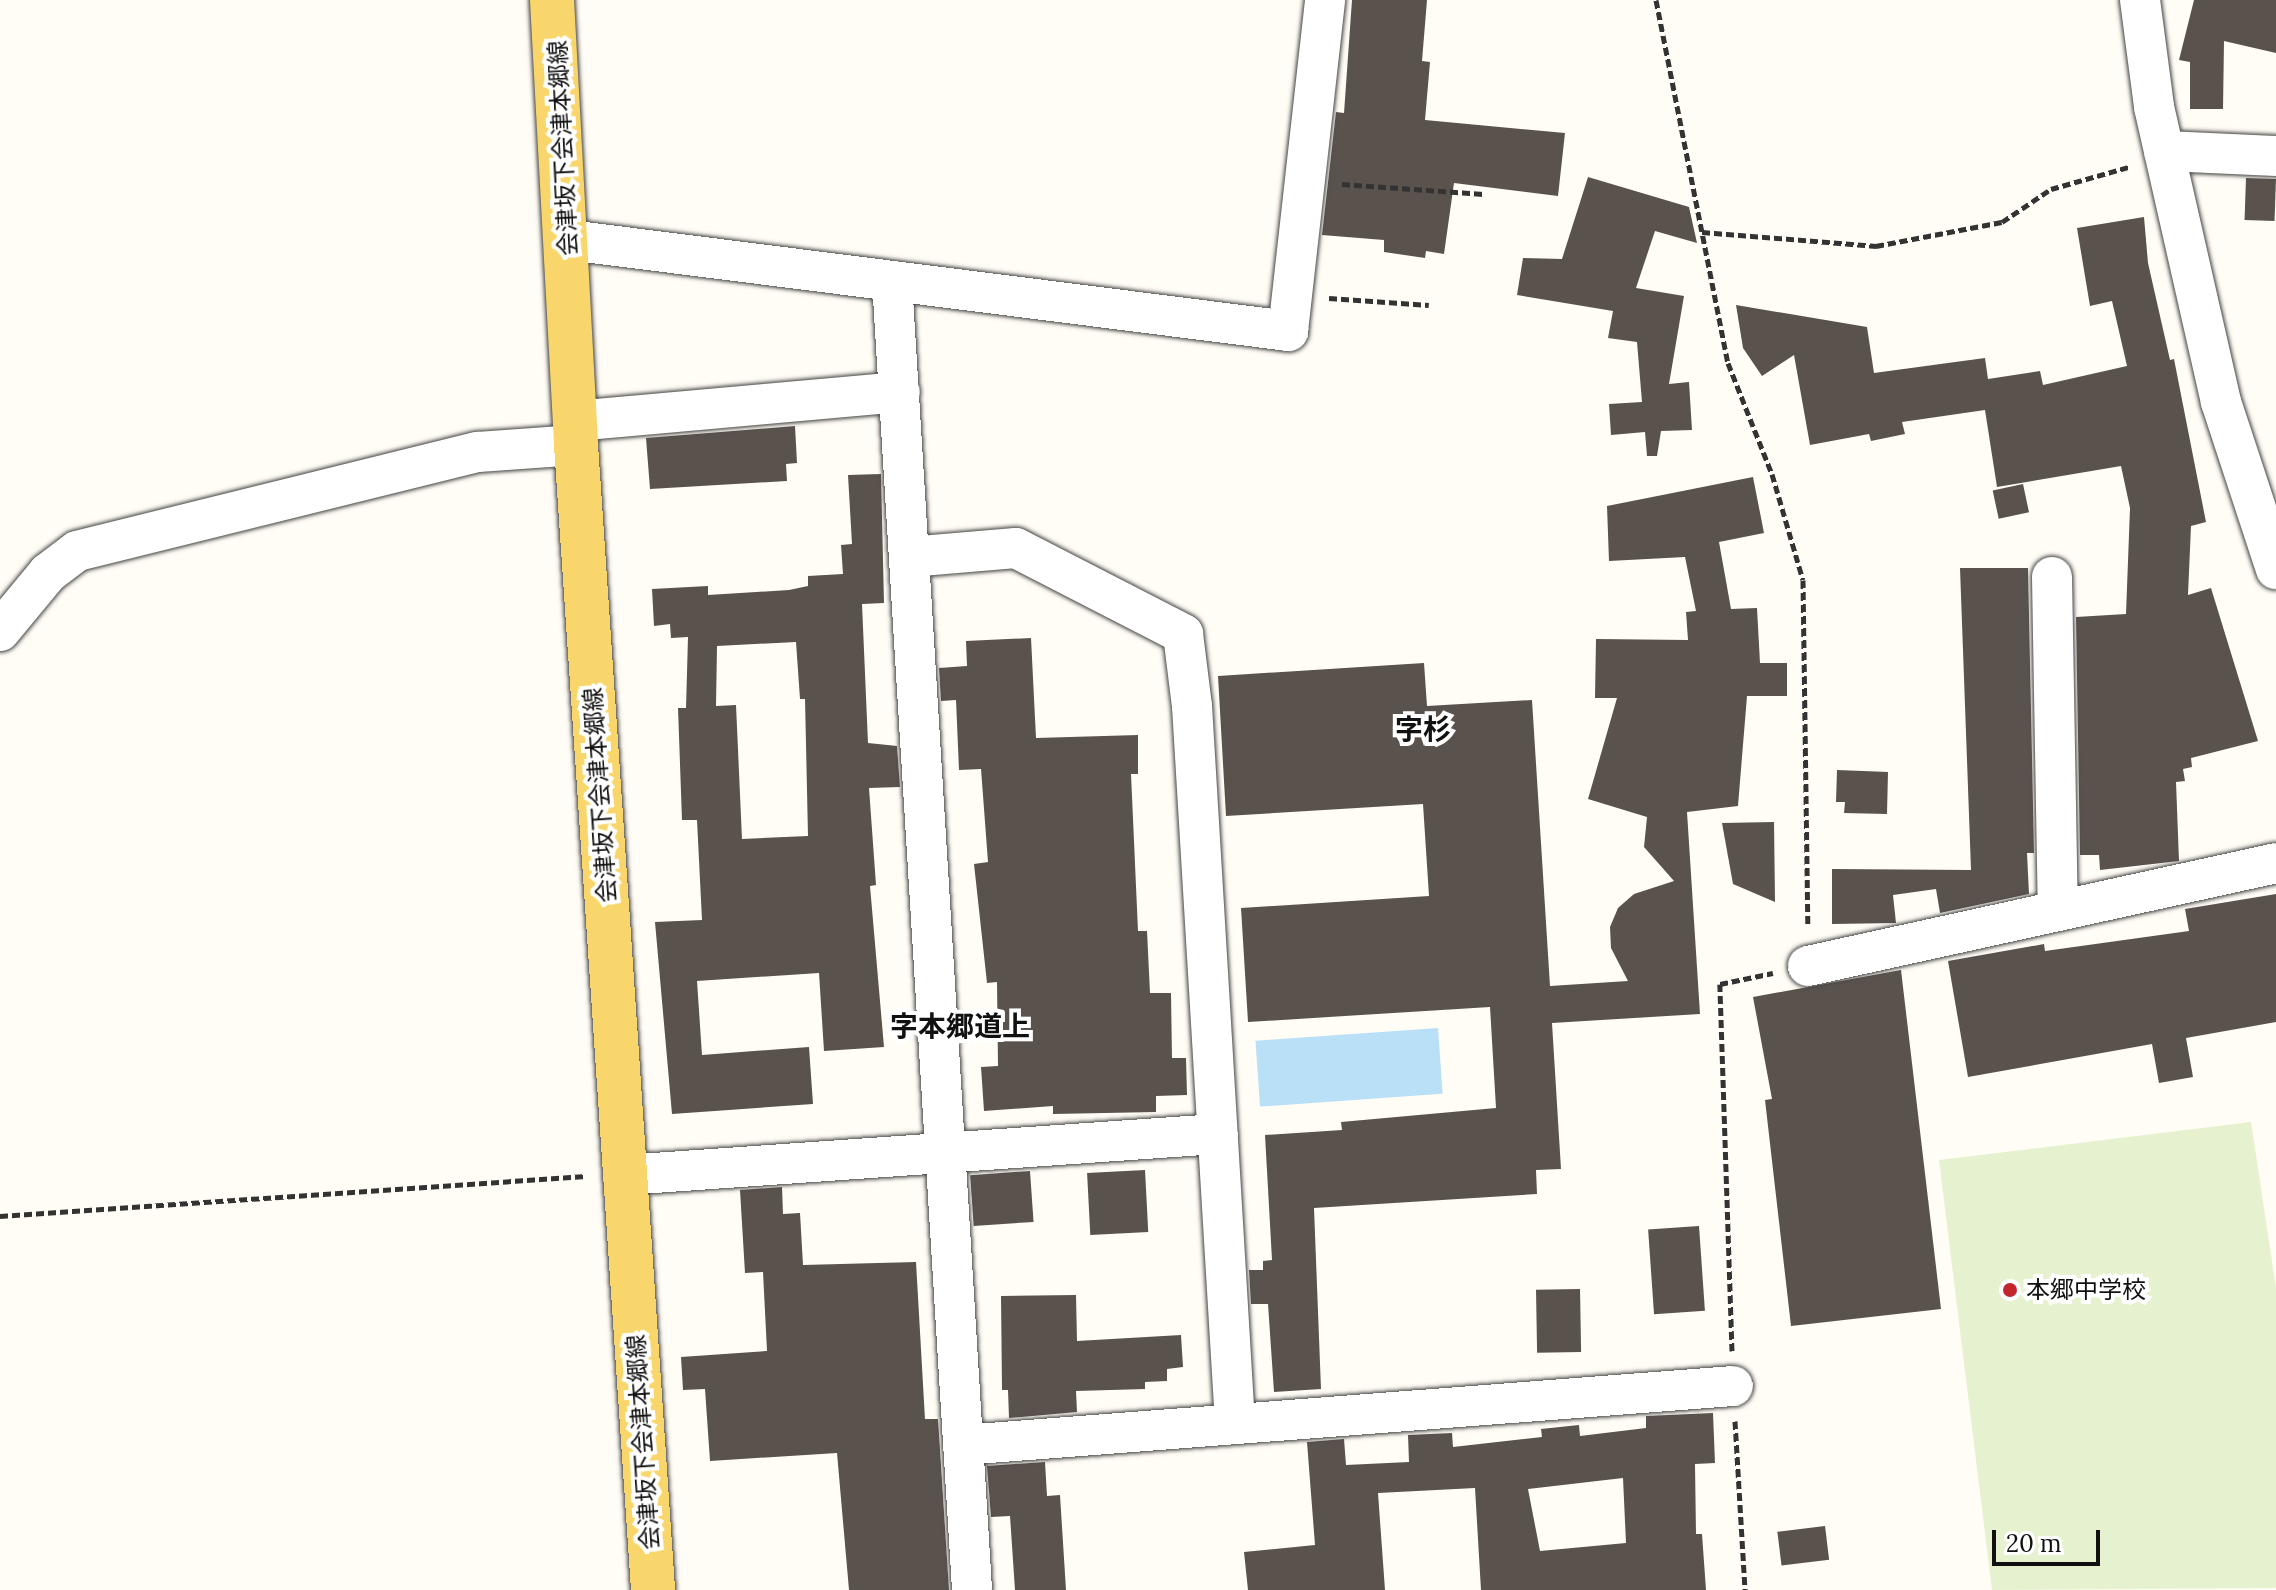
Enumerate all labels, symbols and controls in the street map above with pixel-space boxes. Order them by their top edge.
street label: 会津坂下会津本郷線 [543,39,583,257]
street label: 会津坂下会津本郷線 [578,686,622,904]
district label: 字杉 [1395,712,1451,746]
district label: 字本郷道上 [890,1009,1030,1043]
place label: 本郷中学校 [2026,1276,2146,1304]
marker: 本郷中学校 [2001,1281,2019,1299]
street label: 会津坂下会津本郷線 [621,1333,665,1551]
scale bar [1996,1514,2104,1564]
text: 20 m [2006,1528,2062,1559]

